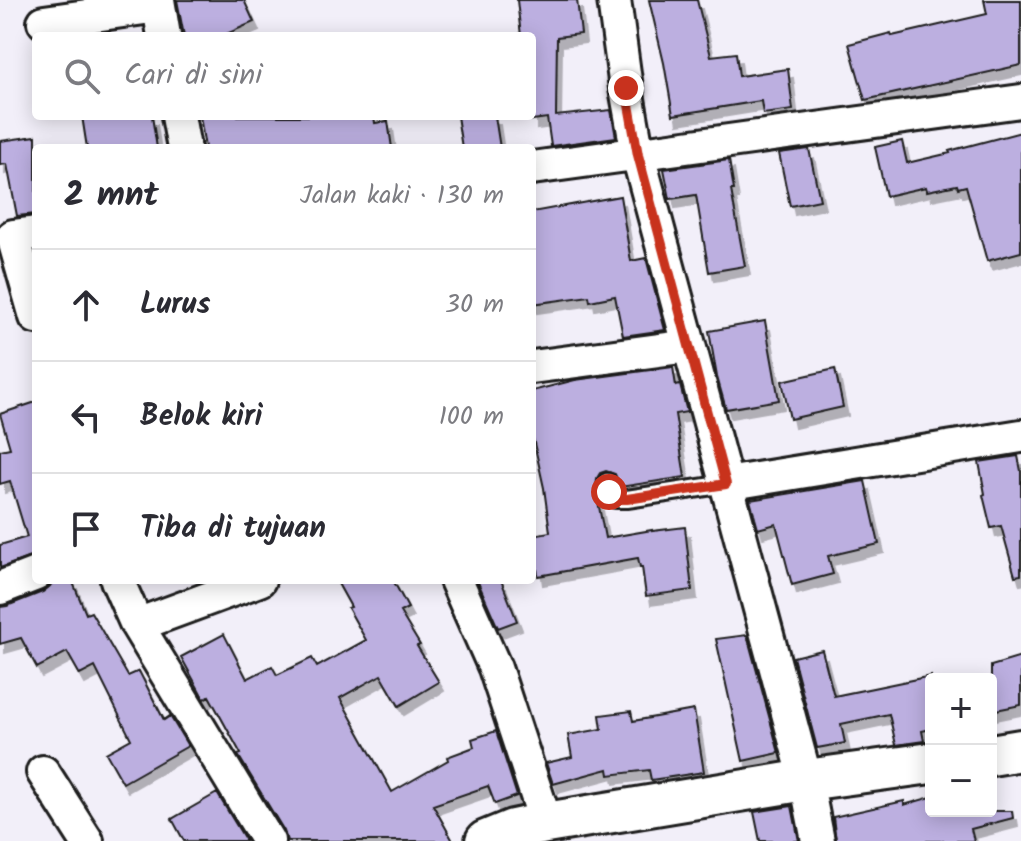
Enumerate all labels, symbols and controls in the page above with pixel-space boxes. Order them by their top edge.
search box [32,32,536,120]
text: Cari di sini [124,52,262,100]
icon: search [60,54,104,98]
route end [608,70,644,106]
text: 2 mnt [64,169,159,223]
text: Jalan kaki · 130 m [300,175,504,217]
text: Lurus [140,281,210,329]
icon: ahead [64,283,108,327]
text: 30 m [445,284,504,326]
text: Belok kiri [140,393,263,441]
icon: left [64,395,108,439]
text: 100 m [439,396,504,438]
route start [591,474,627,510]
text: Tiba di tujuan [140,505,326,553]
icon: arrive [64,507,108,551]
map controls [925,673,997,817]
button: + [925,673,997,745]
button: − [925,745,997,817]

